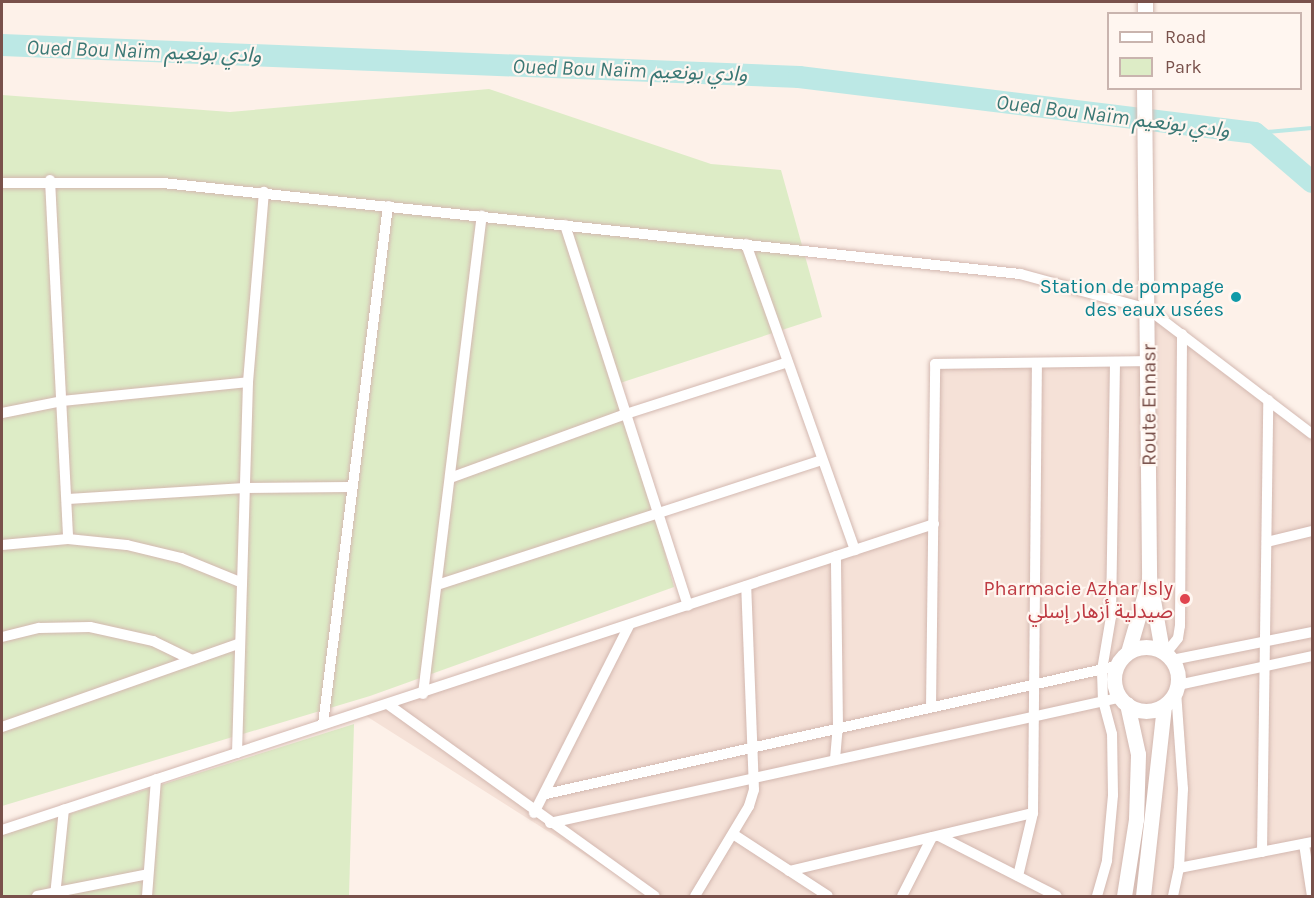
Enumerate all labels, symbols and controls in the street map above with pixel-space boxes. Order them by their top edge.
legend [1107,12,1302,90]
text: Road [1165,26,1206,48]
water label: Oued Bou Naïm وادي بونعيم [26,34,262,68]
water label: Oued Bou Naïm وادي بونعيم [512,53,748,87]
text: Park [1165,56,1202,78]
water label: Oued Bou Naïm وادي بونعيم [995,89,1231,143]
place label: Station de pompage des eaux usées [1040,274,1224,321]
marker: Station de pompage des eaux usées [1229,290,1243,304]
street label: Route Ennasr [1137,344,1161,466]
place label: Pharmacie Azhar Isly صيدلية أزهار إسلي [984,576,1173,623]
marker: Pharmacie Azhar Isly صيدلية أزهار إسلي [1178,592,1192,606]

